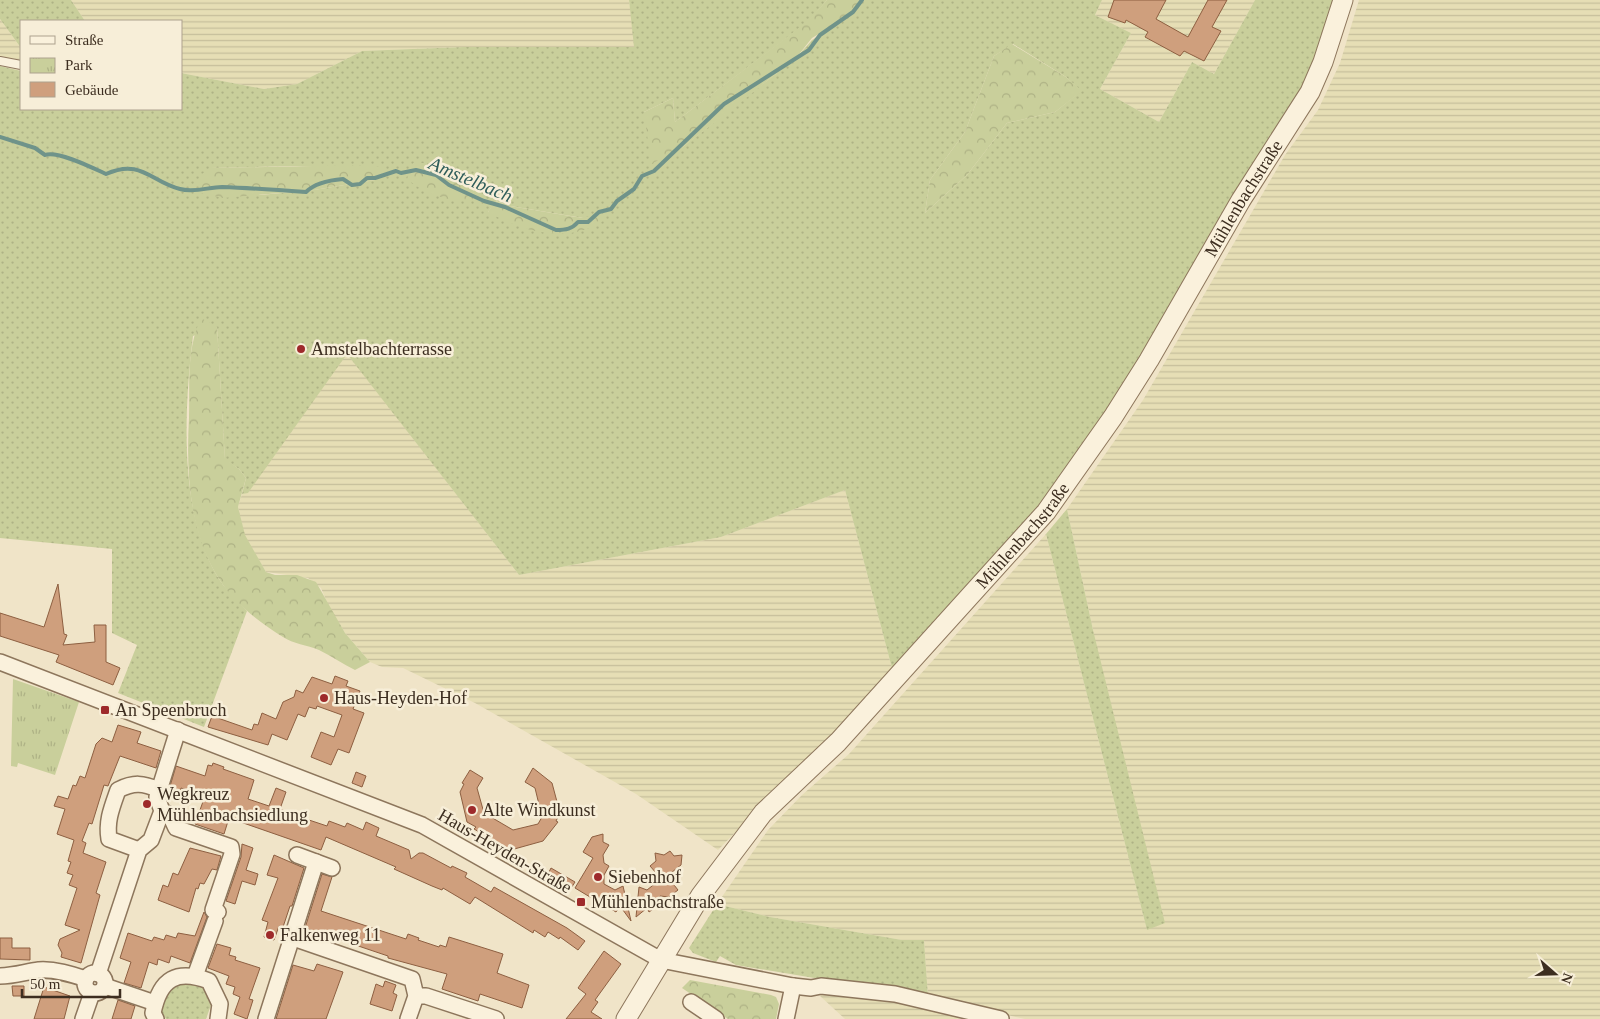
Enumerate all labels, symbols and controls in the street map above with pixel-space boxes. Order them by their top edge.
legend [20,20,182,110]
text: Straße [65,32,104,48]
text: Park [65,57,93,73]
text: Gebäude [65,82,119,98]
street label: Mühlenbachstraße [1200,136,1287,260]
water label: Amstelbach [424,152,516,206]
place label: Amstelbachterrasse [311,339,452,359]
marker: Amstelbachterrasse [295,343,307,355]
street label: Mühlenbachstraße [972,479,1073,593]
place label: Haus-Heyden-Hof [334,688,467,708]
marker: Haus-Heyden-Hof [318,692,330,704]
place label: An Speenbruch [115,700,226,720]
marker: An Speenbruch [99,704,111,716]
place label: Wegkreuz Mühlenbachsiedlung [157,784,308,825]
marker: Wegkreuz Mühlenbachsiedlung [141,798,153,810]
place label: Alte Windkunst [482,800,595,820]
marker: Alte Windkunst [466,804,478,816]
street label: Haus-Heyden-Straße [435,805,575,897]
place label: Siebenhof [608,867,681,887]
marker: Siebenhof [592,871,604,883]
place label: Mühlenbachstraße [591,892,724,912]
marker: Mühlenbachstraße [575,896,587,908]
place label: Falkenweg 11 [280,925,381,945]
marker: Falkenweg 11 [264,929,276,941]
north arrow [1530,949,1580,999]
scale bar [22,966,120,998]
text: N [1558,971,1576,986]
text: 50 m [30,976,61,992]

